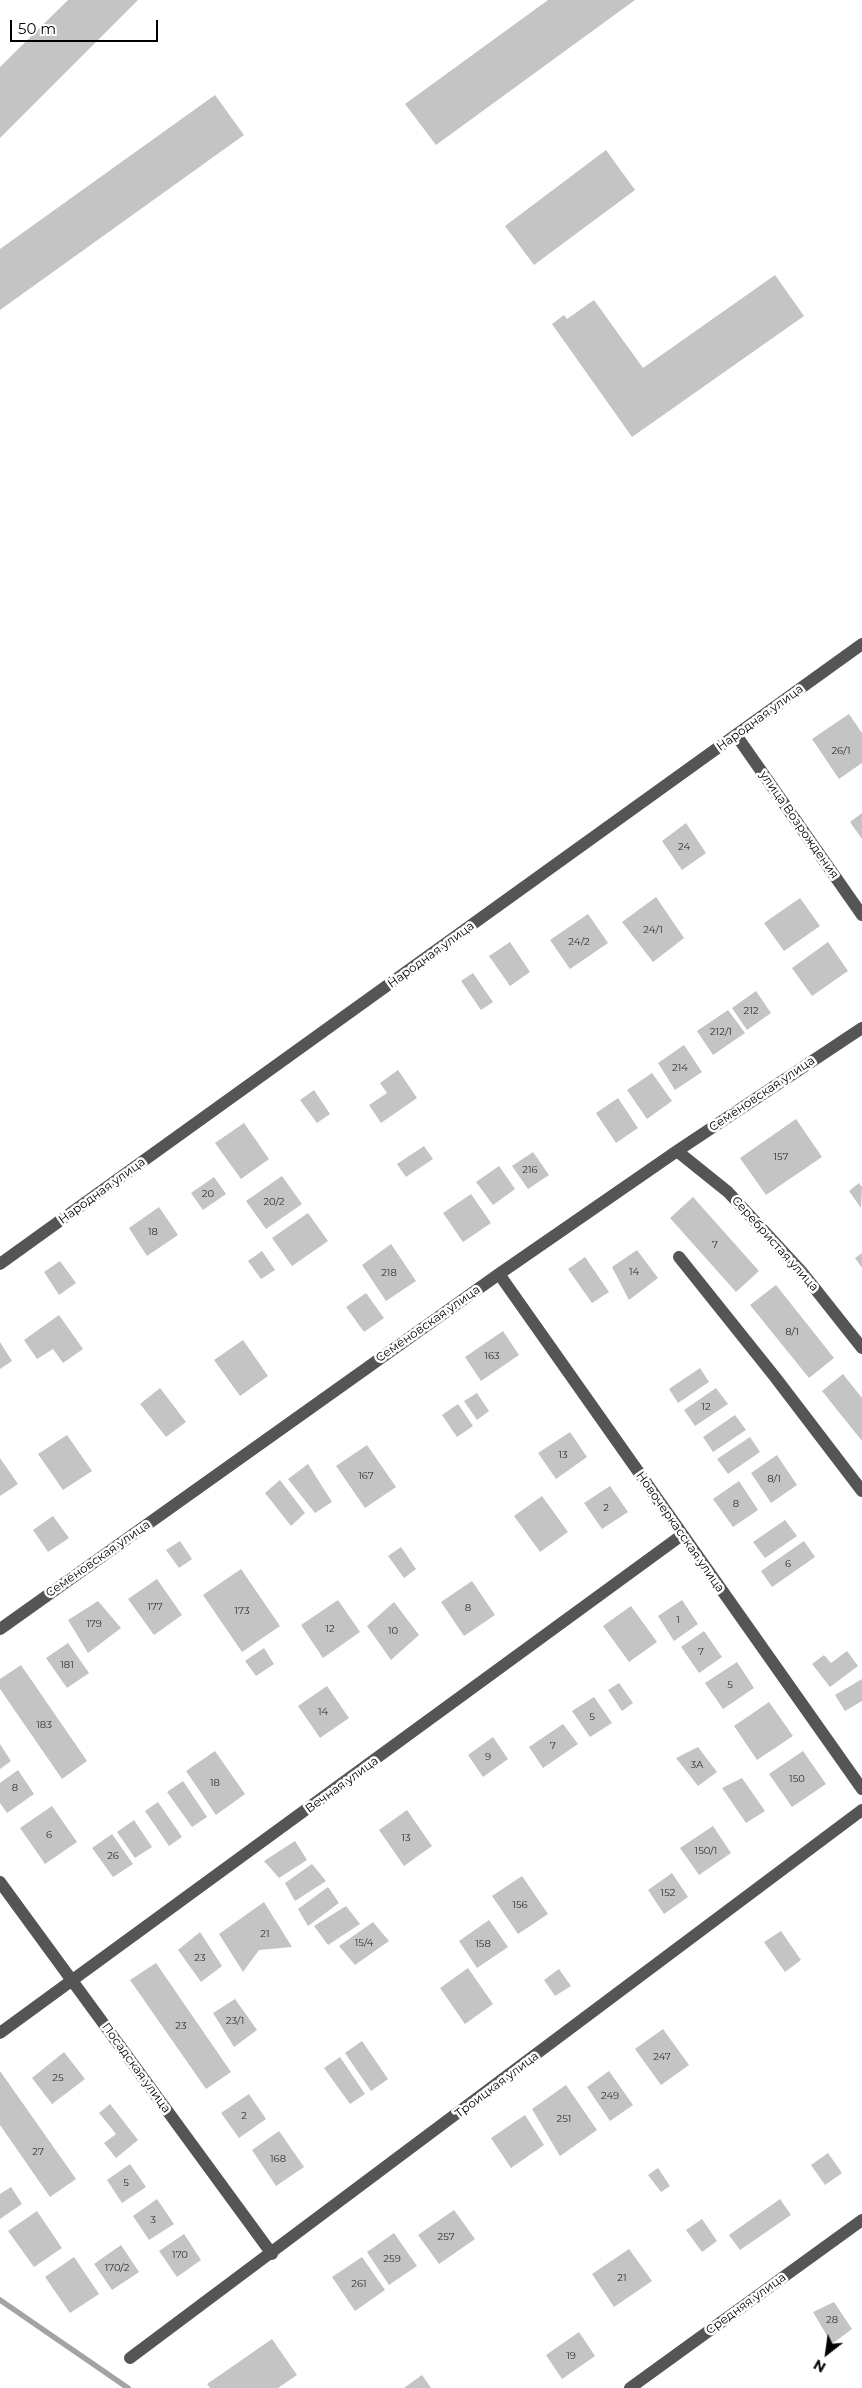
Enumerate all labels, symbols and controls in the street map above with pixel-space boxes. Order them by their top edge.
scale bar [12,10,160,42]
text: 50 m [18,19,56,38]
street label: Народная улица [714,682,806,754]
house number: 26/1 [831,745,851,757]
street label: улица Возрождения [756,768,842,882]
house number: 24 [678,841,690,853]
street label: Народная улица [385,919,477,991]
house number: 24/1 [643,924,663,936]
house number: 24/2 [568,936,590,948]
house number: 212 [744,1005,758,1017]
house number: 212/1 [710,1026,732,1038]
street label: Семёновская улица [707,1053,817,1135]
house number: 214 [672,1062,688,1074]
house number: 157 [773,1151,789,1163]
street label: Народная улица [56,1155,148,1227]
house number: 216 [522,1164,538,1176]
house number: 20 [202,1188,214,1200]
street label: Серебристая улица [729,1193,821,1295]
house number: 20/2 [263,1196,285,1208]
house number: 18 [148,1226,158,1238]
house number: 7 [712,1239,718,1251]
house number: 14 [629,1266,639,1278]
house number: 218 [381,1267,397,1279]
street label: Семёновская улица [373,1282,483,1366]
house number: 8/1 [785,1326,799,1338]
house number: 163 [484,1350,500,1362]
house number: 12 [701,1401,711,1413]
house number: 13 [558,1449,568,1461]
street label: Новочеркасская улица [633,1469,727,1595]
house number: 167 [358,1470,374,1482]
house number: 8/1 [767,1473,781,1485]
house number: 8 [733,1498,739,1510]
house number: 2 [603,1502,609,1514]
street label: Семёновская улица [43,1517,153,1601]
house number: 6 [785,1558,791,1570]
house number: 177 [147,1601,163,1613]
house number: 8 [465,1602,471,1614]
house number: 173 [234,1605,250,1617]
house number: 1 [676,1614,680,1626]
house number: 179 [86,1618,102,1630]
house number: 12 [325,1623,335,1635]
house number: 10 [388,1625,398,1637]
house number: 7 [698,1646,704,1658]
house number: 181 [60,1659,74,1671]
house number: 5 [727,1679,733,1691]
house number: 14 [318,1706,328,1718]
house number: 5 [589,1711,595,1723]
house number: 183 [36,1719,52,1731]
house number: 7 [550,1740,556,1752]
house number: 9 [485,1751,491,1763]
street label: Вечная улица [303,1754,381,1816]
house number: 3А [690,1759,704,1771]
house number: 150 [789,1773,805,1785]
house number: 18 [210,1777,220,1789]
house number: 8 [12,1782,18,1794]
house number: 6 [46,1829,52,1841]
house number: 13 [401,1832,411,1844]
house number: 150/1 [695,1845,717,1857]
house number: 26 [107,1850,119,1862]
house number: 152 [661,1887,675,1899]
house number: 156 [512,1899,528,1911]
house number: 21 [260,1928,270,1940]
house number: 15/4 [355,1937,373,1949]
house number: 158 [475,1938,491,1950]
house number: 23 [194,1952,206,1964]
house number: 23/1 [226,2015,244,2027]
street label: Посадская улица [99,2020,173,2116]
house number: 23 [175,2020,187,2032]
street label: Троицкая улица [452,2049,542,2121]
house number: 247 [653,2051,671,2063]
house number: 25 [52,2072,64,2084]
house number: 249 [601,2090,619,2102]
house number: 2 [241,2110,247,2122]
house number: 251 [557,2113,571,2125]
house number: 27 [32,2146,44,2158]
house number: 168 [270,2153,286,2165]
house number: 5 [123,2177,129,2189]
house number: 3 [150,2214,156,2226]
house number: 257 [437,2231,455,2243]
house number: 170 [172,2249,188,2261]
house number: 259 [383,2253,401,2265]
house number: 170/2 [105,2262,129,2274]
street label: Средняя улица [703,2270,789,2338]
house number: 21 [617,2272,627,2284]
house number: 261 [351,2278,367,2290]
house number: 28 [826,2314,838,2326]
north arrow [802,2328,852,2378]
house number: 19 [566,2350,576,2362]
text: N [810,2355,829,2377]

